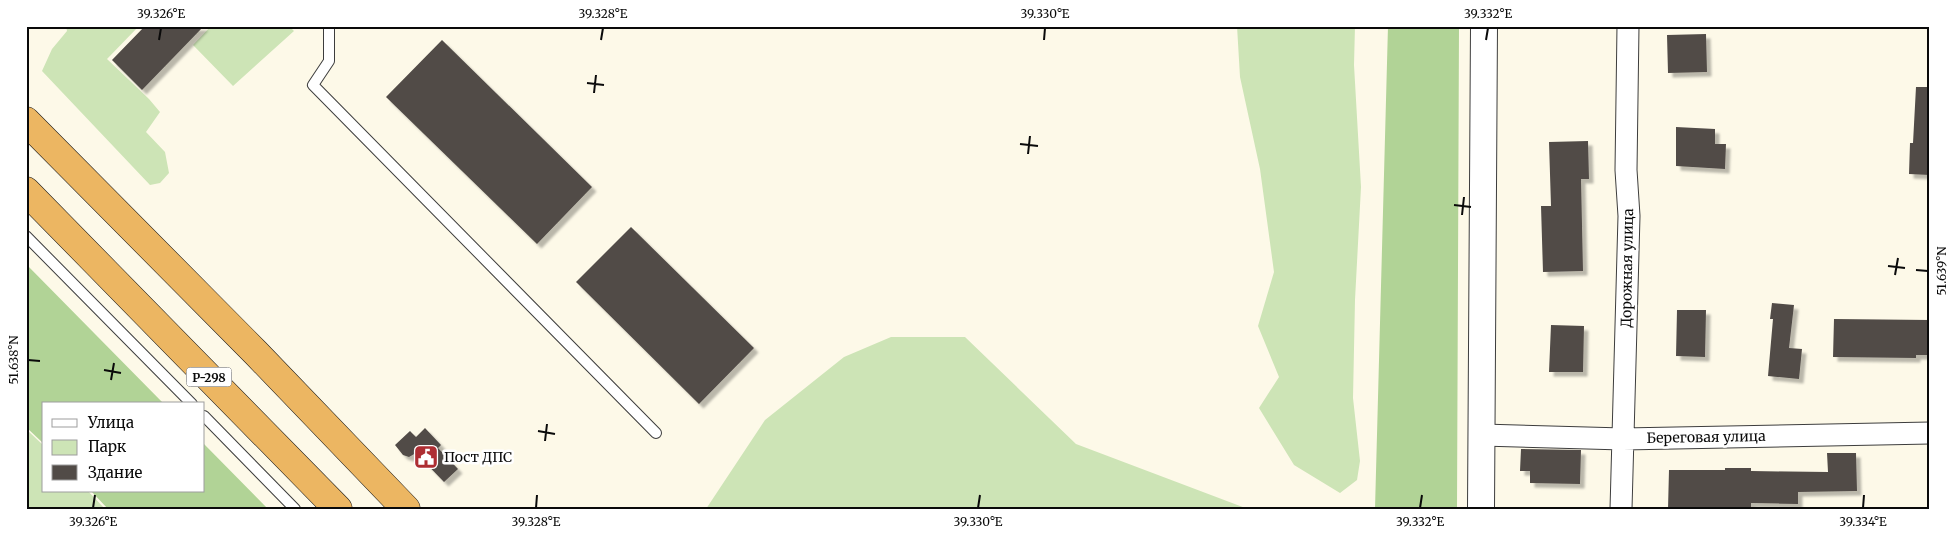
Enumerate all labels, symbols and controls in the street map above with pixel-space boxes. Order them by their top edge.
text: 39.326°E [137,6,185,21]
text: 39.328°E [579,6,628,21]
text: 39.330°E [1021,6,1070,21]
text: 39.332°E [1464,6,1512,21]
street label: Дорожная улица [1617,208,1637,328]
text: 51.639°N [1934,246,1949,296]
text: 51.638°N [6,335,21,385]
road number: Р-298 [186,368,232,387]
legend [42,402,205,492]
text: Улица [87,413,134,432]
street label: Береговая улица [1646,427,1766,447]
text: Парк [88,437,127,456]
public building icon: Пост ДПС [413,444,439,470]
place label: Пост ДПС [444,448,512,466]
text: Здание [88,463,142,482]
text: 39.326°E [69,514,117,529]
text: 39.328°E [512,514,561,529]
text: 39.330°E [954,514,1003,529]
text: 39.332°E [1396,514,1444,529]
text: 39.334°E [1839,514,1887,529]

